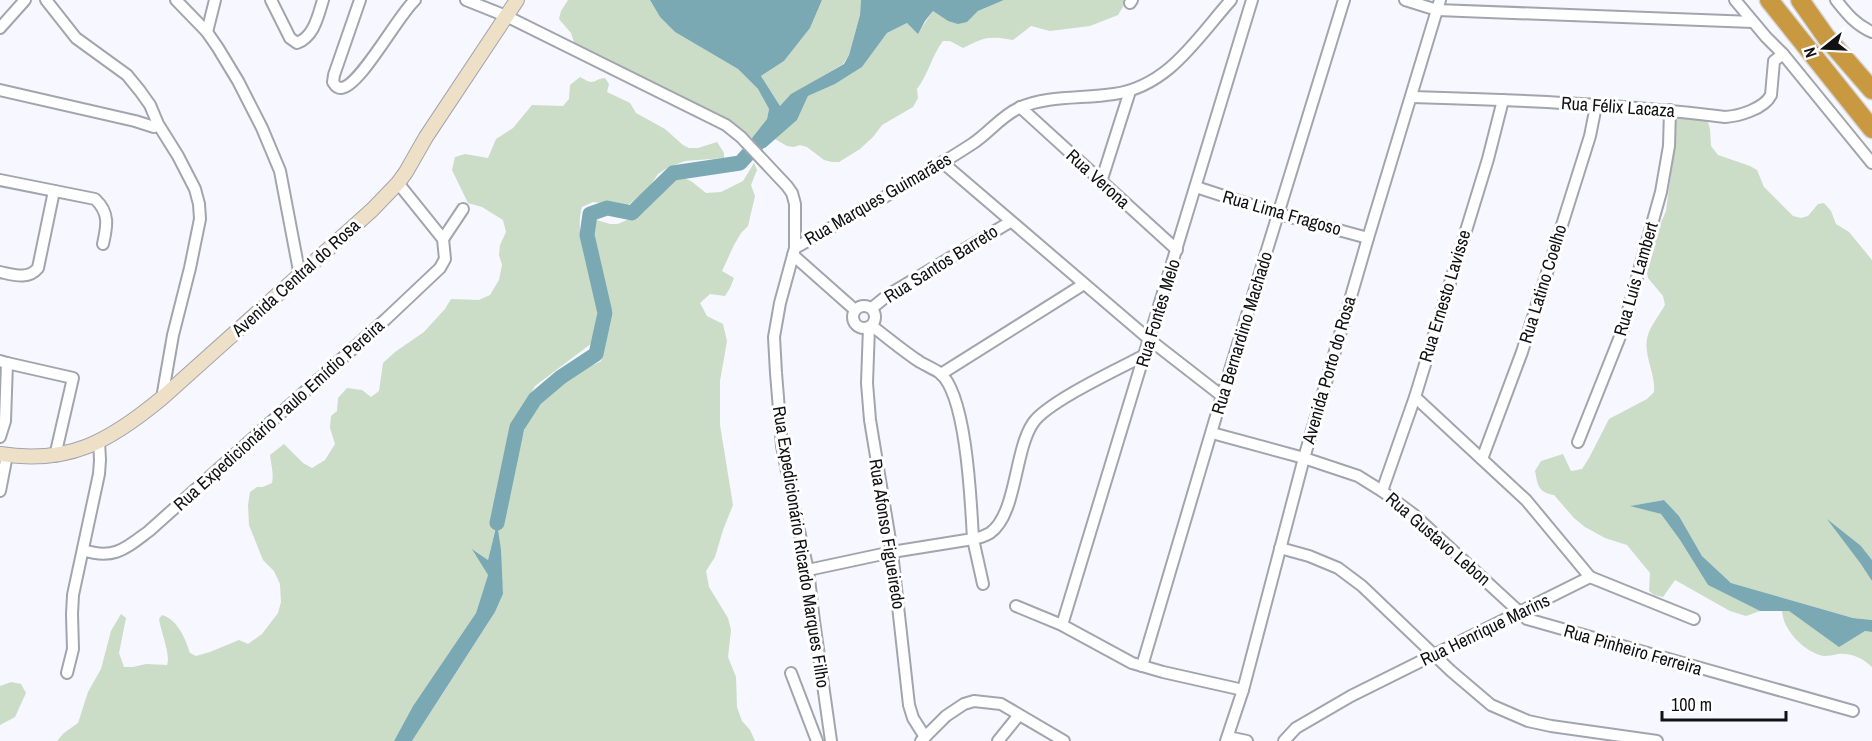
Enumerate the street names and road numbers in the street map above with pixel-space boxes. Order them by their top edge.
street label: Rua Félix Lacaza [1560,90,1676,123]
street label: Rua Verona [1061,143,1136,214]
street label: Rua Marques Guimarães [800,146,956,251]
street label: Rua Lima Fragoso [1220,184,1344,241]
street label: Avenida Central do Rosa [225,213,365,343]
street label: Rua Santos Barreto [879,219,1002,309]
street label: Rua Luís Lambert [1607,219,1664,339]
street label: Rua Latino Coelho [1513,221,1572,346]
street label: Rua Ernesto Lavisse [1413,227,1477,365]
street label: Rua Bernardino Machado [1205,248,1278,417]
street label: Rua Fontes Melo [1129,256,1186,370]
street label: Avenida Porto do Rosa [1295,293,1362,448]
street label: Rua Expedicionário Paulo Emídio Pereira [168,313,389,516]
street label: Rua Expedicionário Ricardo Marques Filho [767,404,836,689]
street label: Rua Afonso Figueiredo [863,457,912,611]
street label: Rua Gustavo Lebon [1381,486,1496,591]
street label: Rua Henrique Marins [1416,587,1554,672]
street label: Rua Pinheiro Ferreira [1561,618,1705,681]

